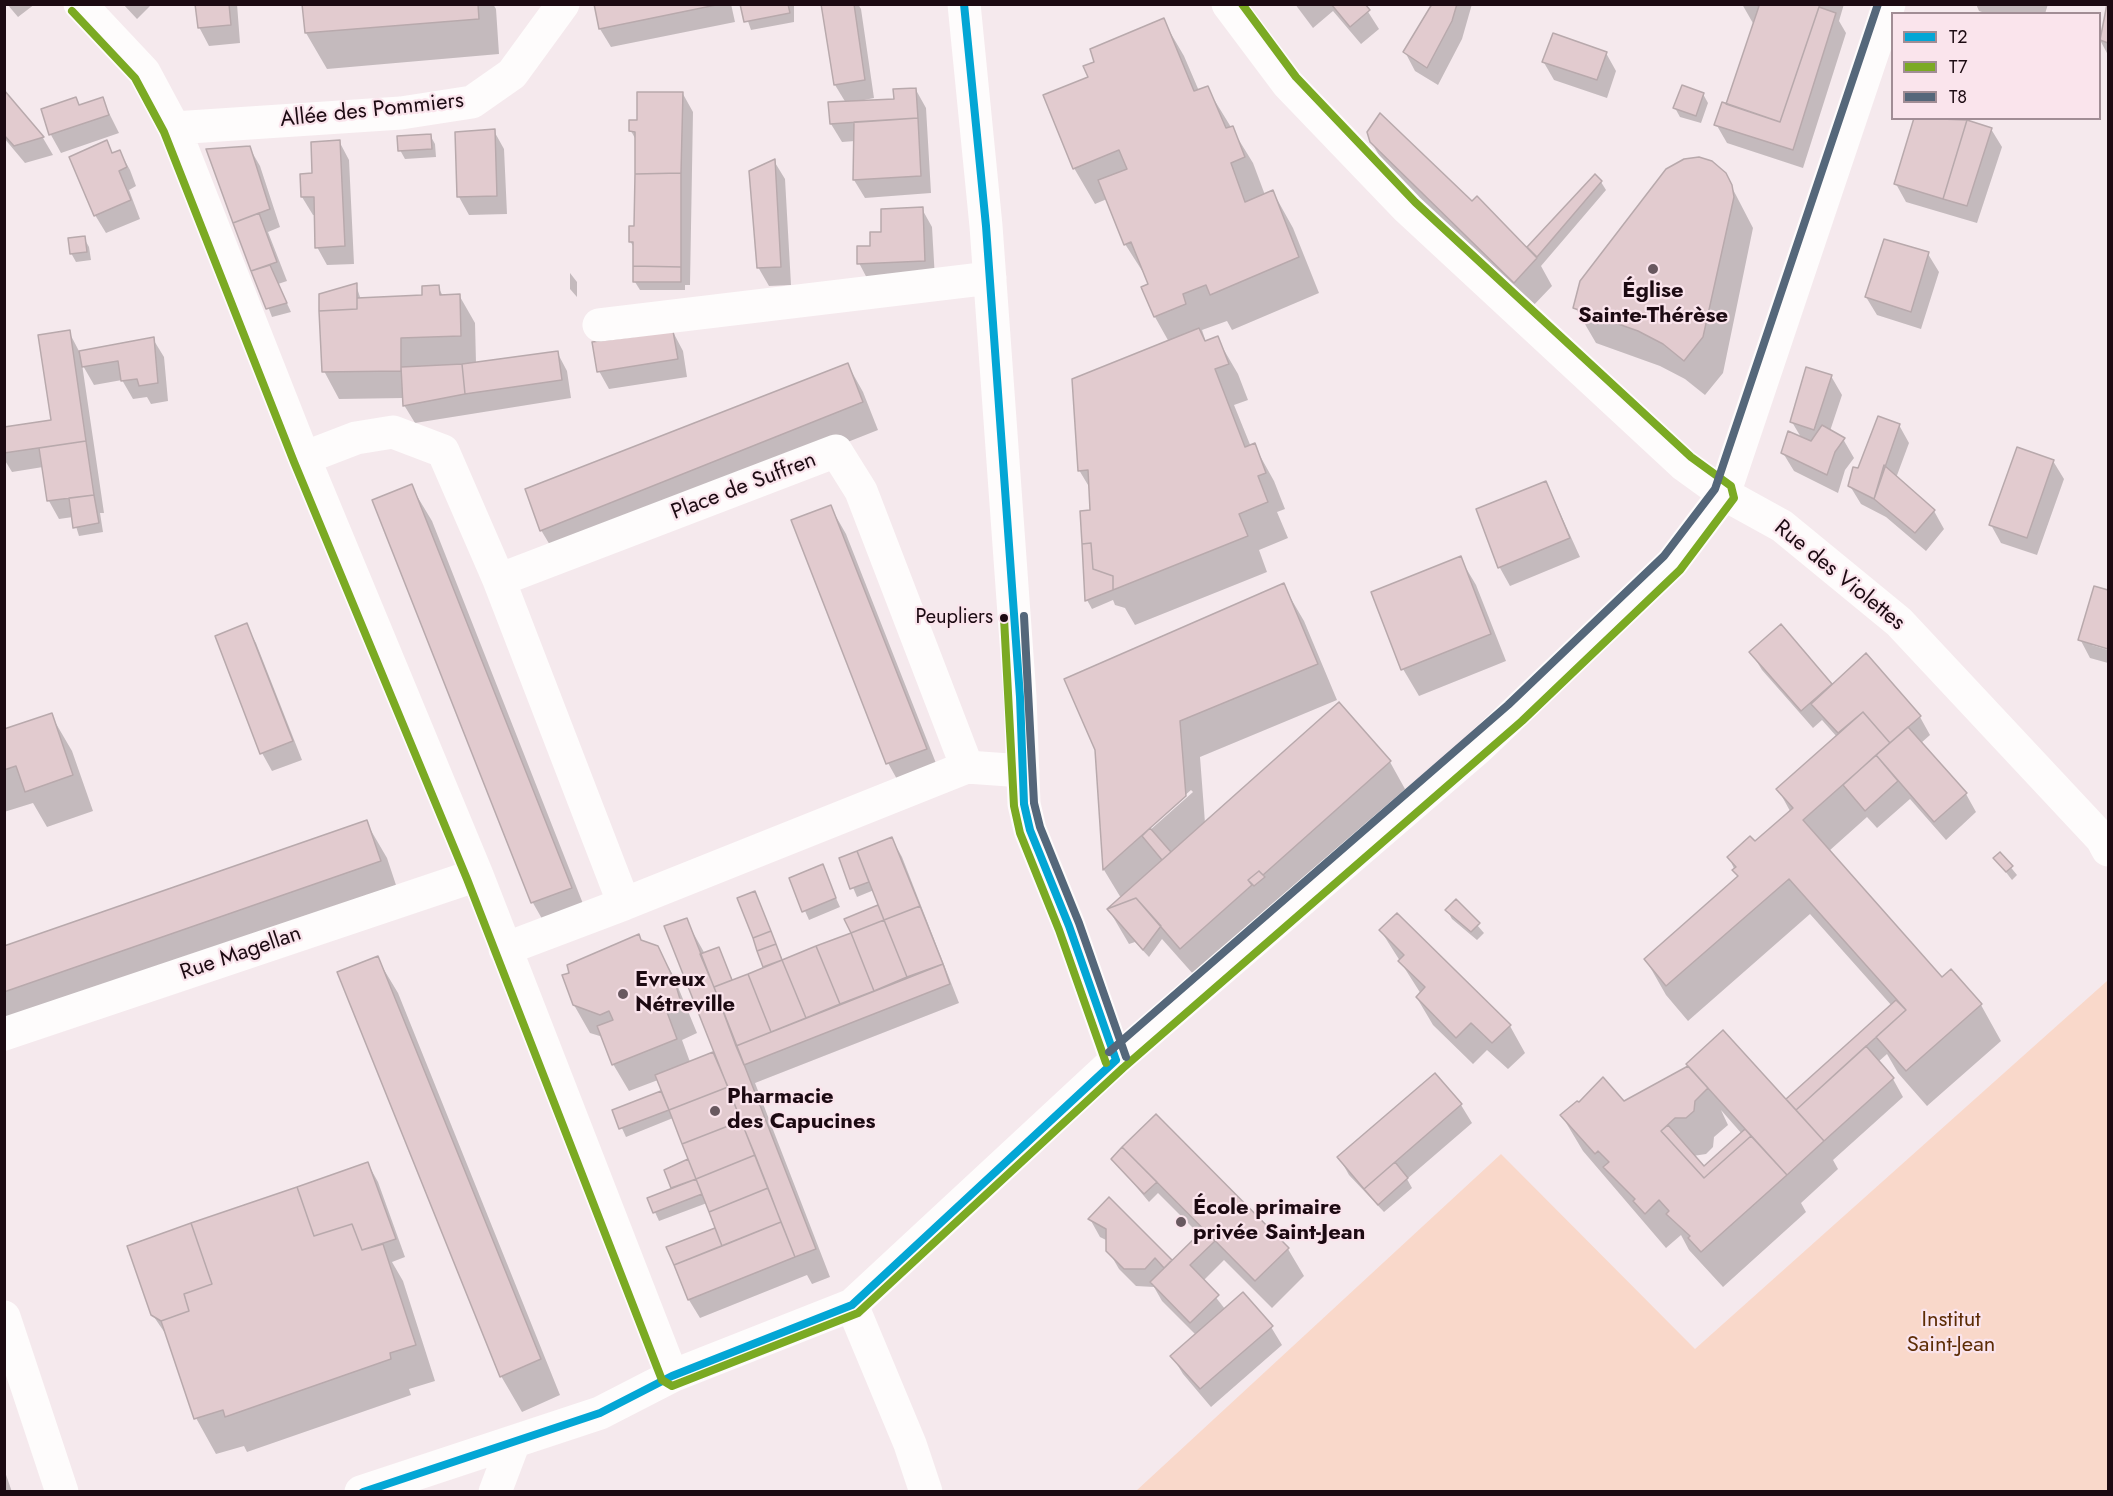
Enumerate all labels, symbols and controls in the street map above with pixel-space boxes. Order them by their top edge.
legend [1891,12,2101,120]
text: T2 [1949,24,1968,50]
text: T7 [1949,54,1967,80]
text: T8 [1949,84,1967,110]
street label: Allée des Pommiers [279,88,465,134]
marker: Église Sainte-Thérèse [1646,262,1660,276]
place label: Église Sainte-Thérèse [1578,279,1728,330]
street label: Place de Suffren [668,447,820,527]
street label: Rue des Violettes [1768,515,1910,637]
place label: Peupliers [915,606,993,630]
marker: Peupliers [998,612,1010,624]
street label: Rue Magellan [177,921,305,987]
place label: Evreux Nétreville [635,968,735,1020]
marker: Evreux Nétreville [616,987,630,1001]
place label: Pharmacie des Capucines [727,1085,876,1136]
marker: Pharmacie des Capucines [708,1104,722,1118]
place label: École primaire privée Saint-Jean [1193,1196,1365,1248]
marker: École primaire privée Saint-Jean [1174,1215,1188,1229]
park label: Institut Saint-Jean [1907,1308,1995,1360]

